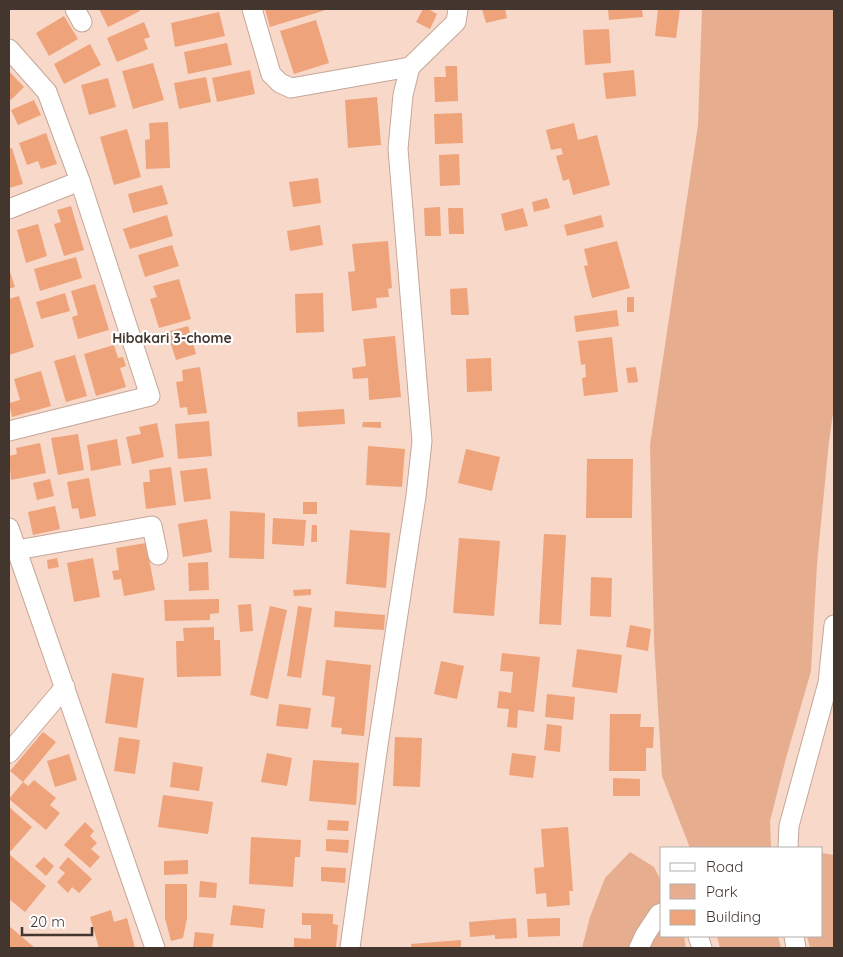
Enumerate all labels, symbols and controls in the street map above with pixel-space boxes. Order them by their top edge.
district label: Hibakari 3-chome [112,329,232,347]
legend [660,847,823,937]
text: Road [706,857,743,876]
text: Park [706,882,738,901]
scale bar [22,904,92,936]
text: Building [706,907,761,926]
text: 20 m [30,912,65,931]

